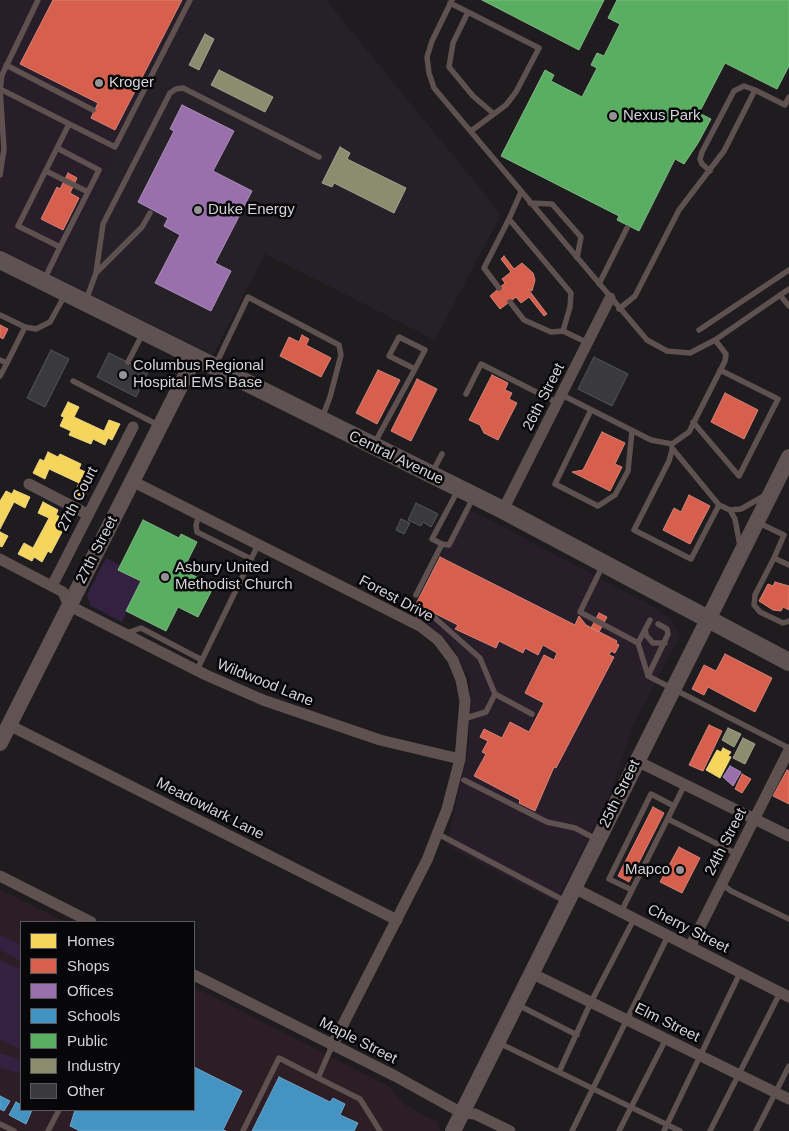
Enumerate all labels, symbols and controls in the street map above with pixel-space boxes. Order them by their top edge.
place label: Kroger [109,74,154,92]
marker: Kroger [93,77,105,89]
place label: Nexus Park [623,107,701,125]
marker: Nexus Park [607,110,619,122]
place label: Duke Energy [208,201,295,219]
marker: Duke Energy [192,204,204,216]
place label: Columbus Regional Hospital EMS Base [133,357,264,392]
street label: 26th Street [519,360,569,434]
marker: Columbus Regional Hospital EMS Base [117,369,129,381]
street label: Central Avenue [346,427,446,489]
street label: 27th Court [54,464,102,534]
street label: 27th Street [72,513,122,587]
place label: Asbury United Methodist Church [175,559,293,594]
marker: Asbury United Methodist Church [159,571,171,583]
street label: Forest Drive [356,572,436,626]
street label: Wildwood Lane [214,655,316,711]
street label: 25th Street [596,757,644,831]
street label: Meadowlark Lane [153,774,267,844]
street label: 24th Street [701,805,751,879]
place label: Mapco [625,861,670,879]
marker: Mapco [674,864,686,876]
street label: Cherry Street [644,901,732,957]
legend [20,921,195,1111]
text: Homes [67,932,115,949]
text: Shops [67,957,110,974]
text: Offices [67,982,113,999]
street label: Elm Street [632,1000,702,1046]
text: Schools [67,1007,120,1024]
street label: Maple Street [316,1014,400,1068]
text: Public [67,1032,108,1049]
text: Industry [67,1057,120,1074]
text: Other [67,1082,105,1099]

